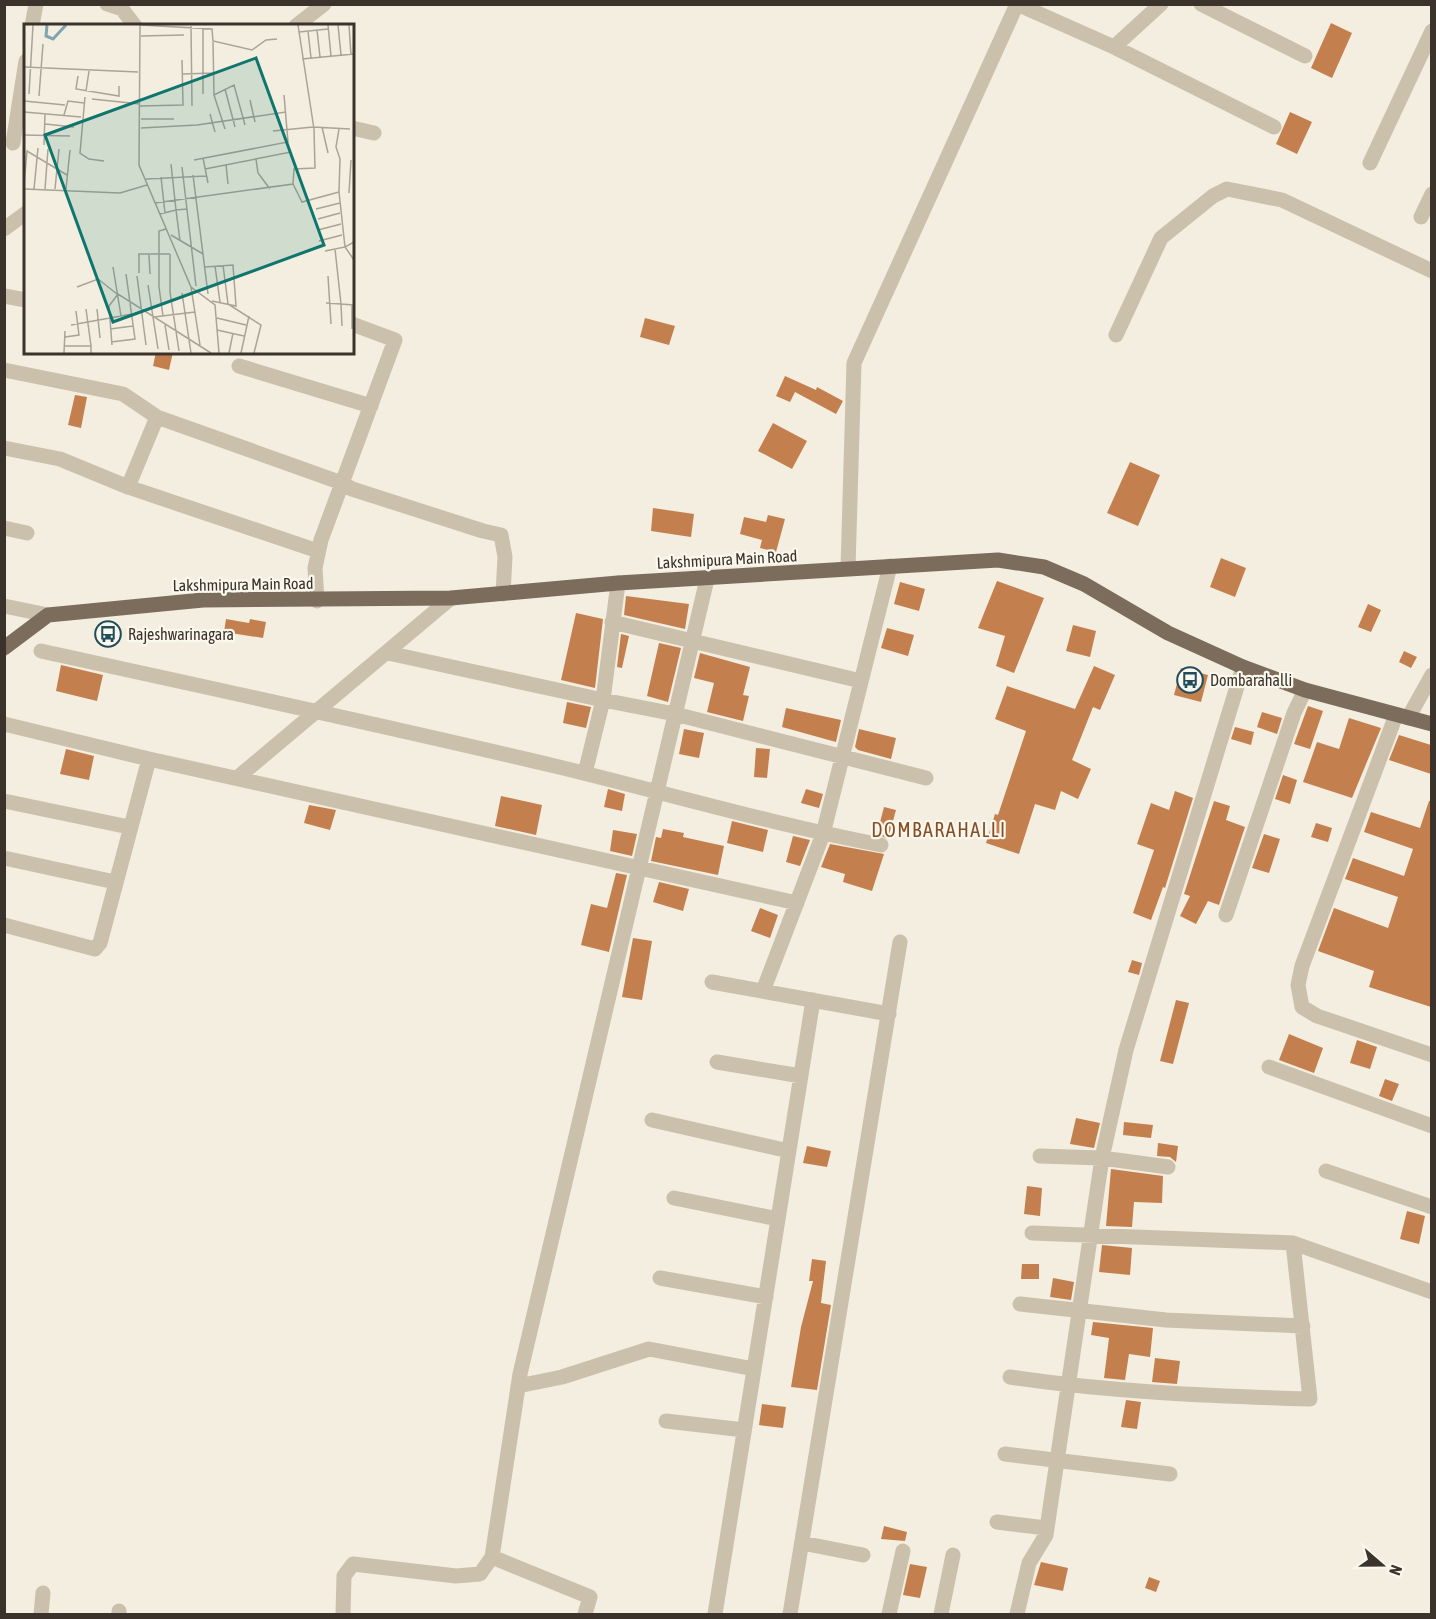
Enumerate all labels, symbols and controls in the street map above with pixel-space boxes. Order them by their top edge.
inset map [24,24,354,354]
street label: Lakshmipura Main Road [656,546,798,573]
street label: Lakshmipura Main Road [172,574,314,595]
bus stop icon: Rajeshwarinagara [93,619,123,649]
place label: Rajeshwarinagara [128,625,234,644]
bus stop icon: Dombarahalli [1175,665,1205,695]
place label: Dombarahalli [1210,671,1292,689]
district label: DOMBARAHALLI [871,818,1007,841]
north arrow [1352,1535,1412,1595]
text: N [1386,1563,1406,1578]

